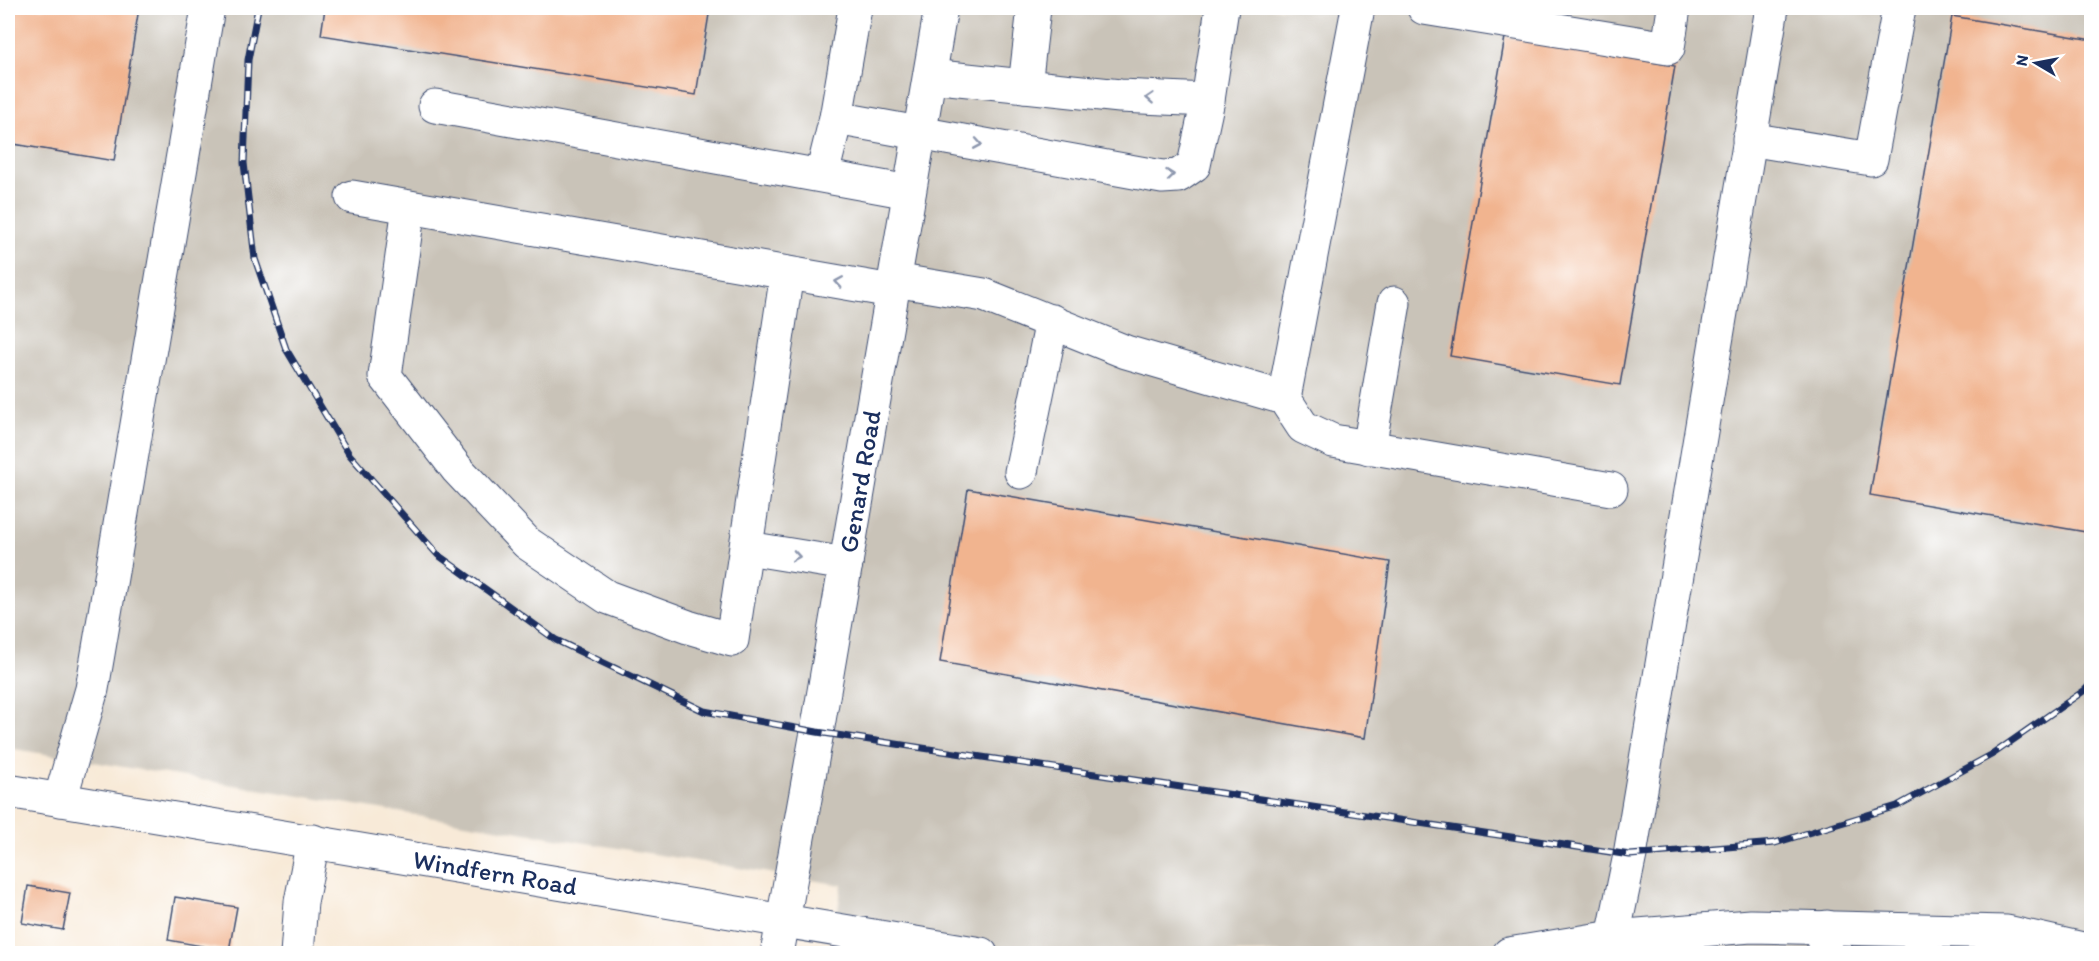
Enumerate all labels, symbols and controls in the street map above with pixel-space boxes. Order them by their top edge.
north arrow [2006,33,2066,93]
text: N [2011,54,2032,67]
one-way arrow [1145,91,1154,104]
one-way arrow [973,137,983,150]
one-way arrow [1165,169,1175,182]
one-way arrow [835,277,844,289]
street label: Genard Road [832,407,888,555]
one-way arrow [791,549,801,562]
street label: Windfern Road [410,843,580,902]

